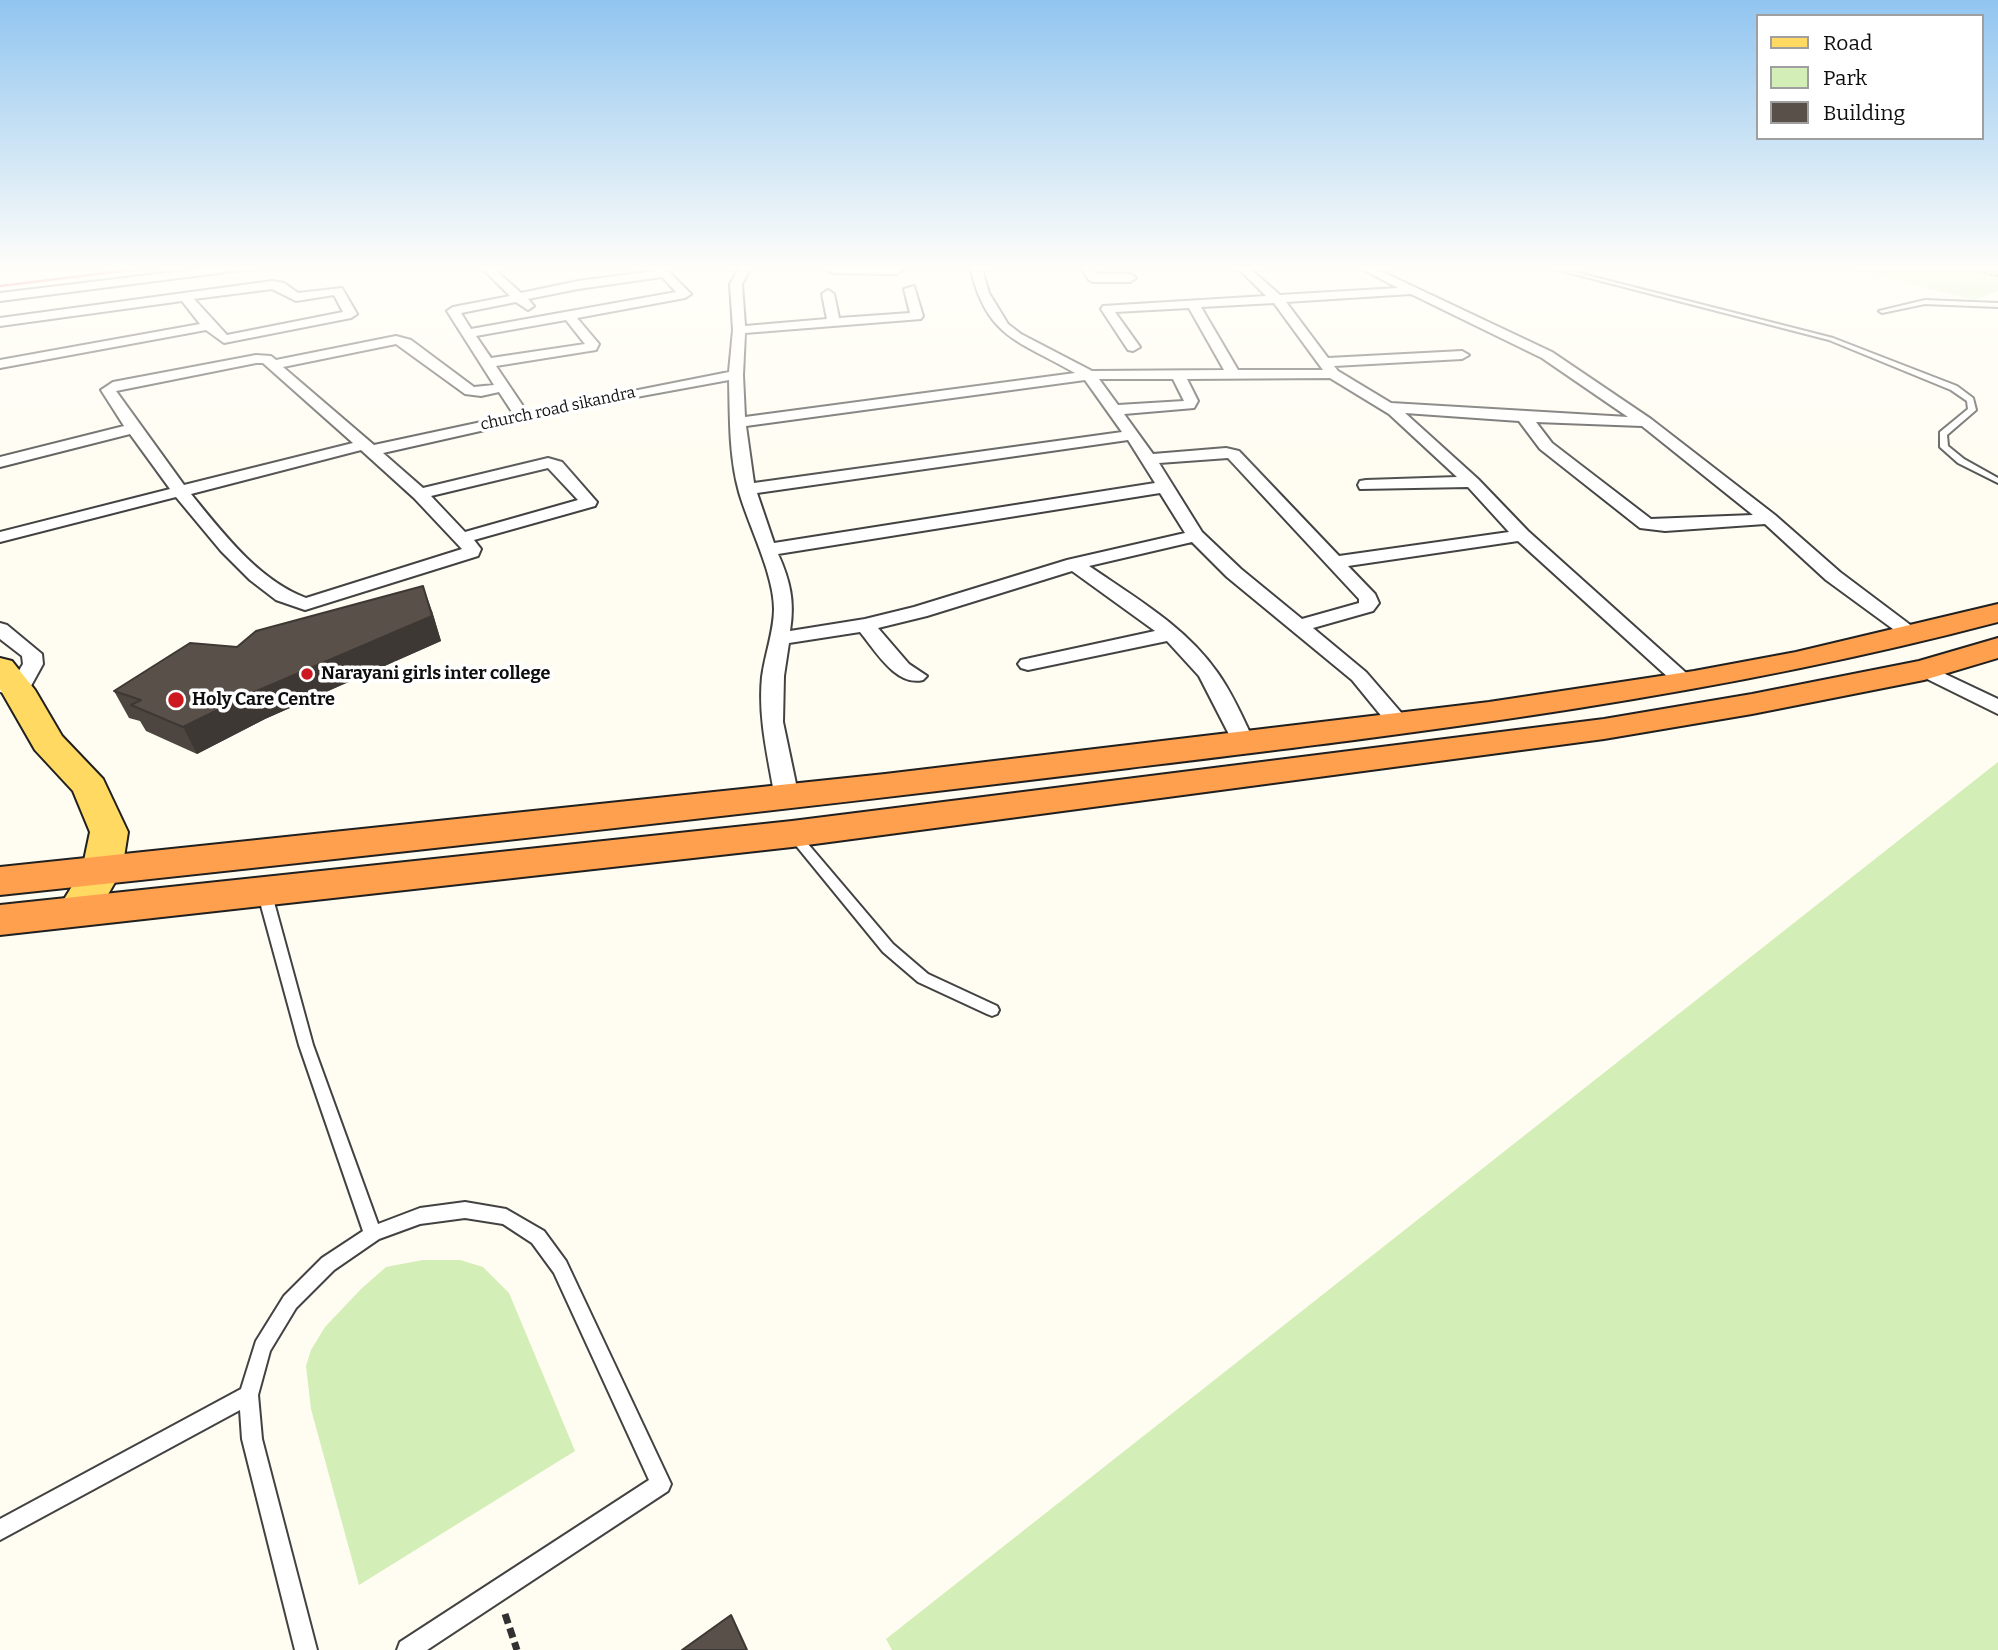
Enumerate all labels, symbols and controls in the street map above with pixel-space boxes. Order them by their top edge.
legend [1756,14,1984,140]
text: Road [1823,30,1872,56]
text: Park [1823,65,1867,91]
text: Building [1823,100,1905,126]
street label: church road sikandra [479,383,637,435]
place label: Narayani girls inter college [321,663,550,685]
marker: Narayani girls inter college [299,666,315,682]
place label: Holy Care Centre [192,689,335,711]
marker: Holy Care Centre [166,690,186,710]

